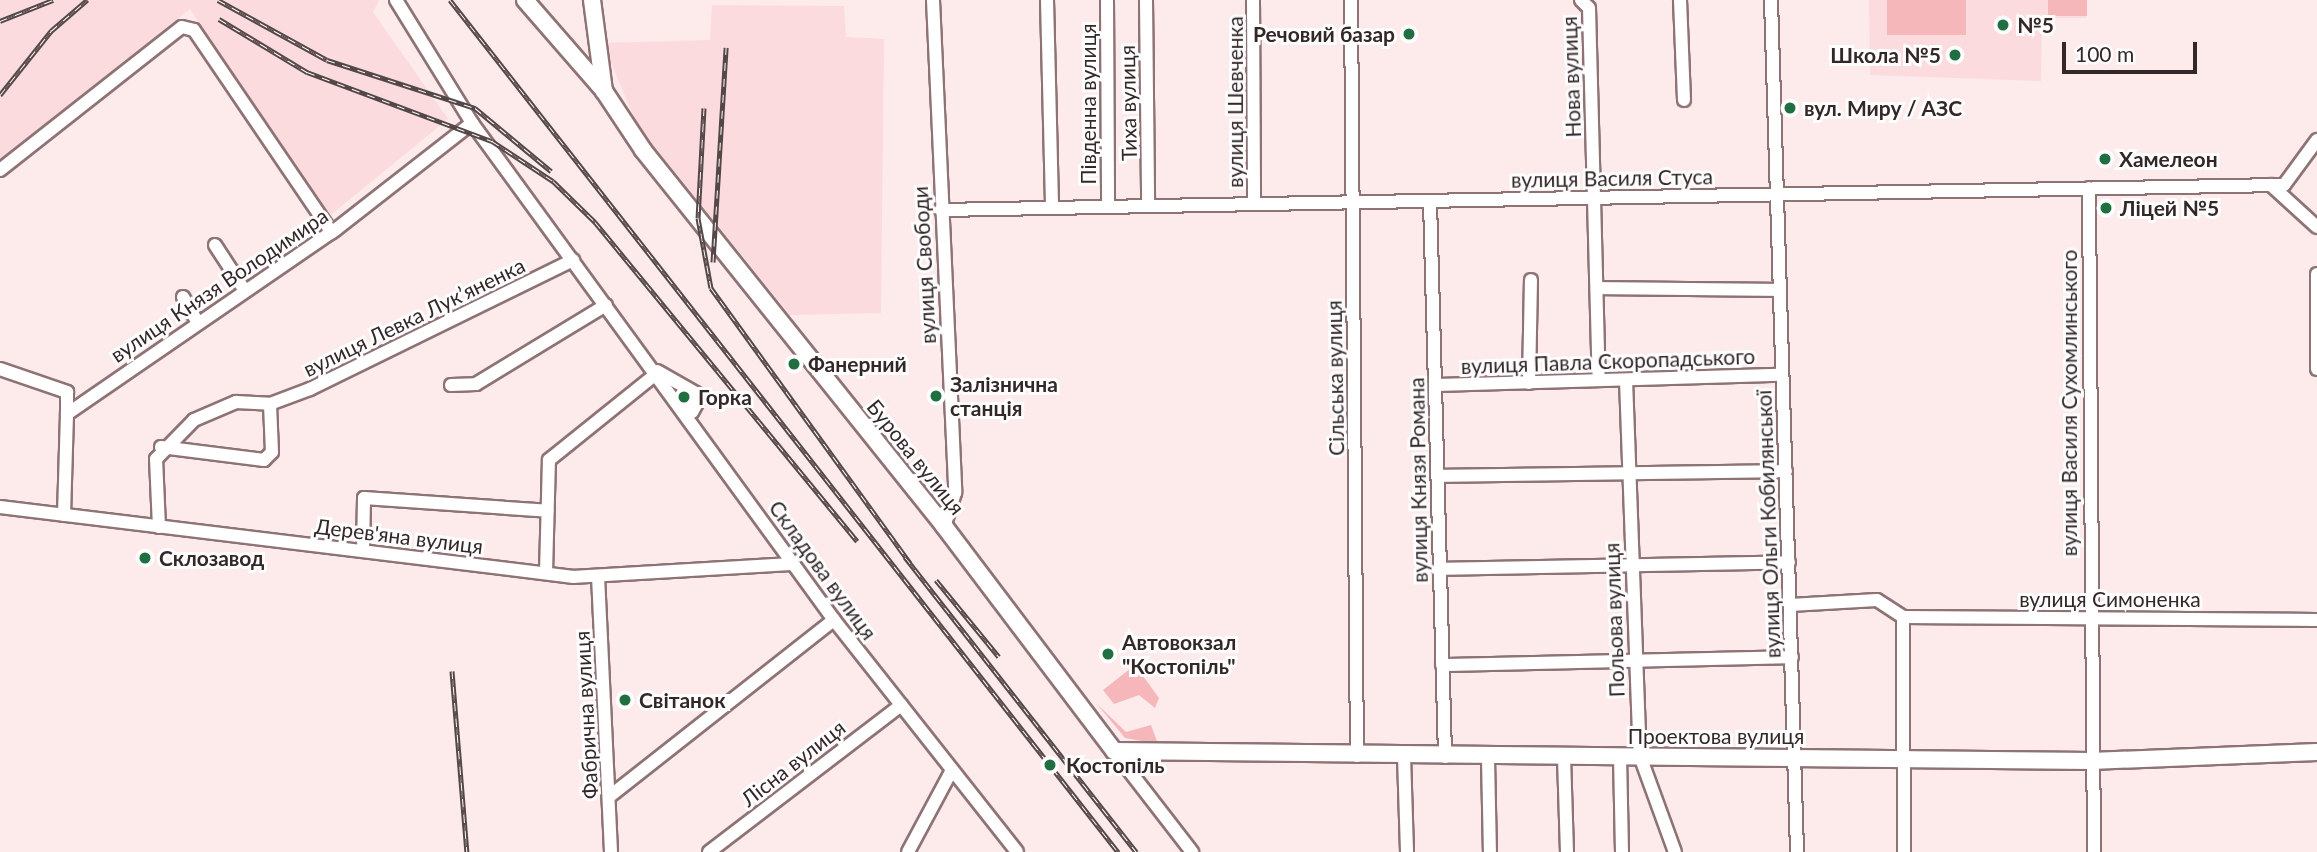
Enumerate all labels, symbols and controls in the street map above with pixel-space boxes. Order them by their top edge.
place label: №5 [2017,12,2054,38]
street label: вулиця Шевченка [1222,16,1248,188]
street label: Нова вулиця [1556,16,1586,138]
marker: №5 [1995,17,2011,33]
place label: Речовий базар [1253,21,1395,47]
street label: Південна вулиця [1075,23,1101,185]
marker: Речовий базар [1401,26,1417,42]
scale bar [2065,28,2200,72]
text: 100 m [2075,41,2134,66]
place label: Школа №5 [1830,42,1941,68]
street label: Тиха вулиця [1114,45,1142,161]
marker: Школа №5 [1947,47,1963,63]
place label: вул. Миру / АЗС [1804,95,1962,121]
marker: вул. Миру / АЗС [1782,100,1798,116]
place label: Хамелеон [2119,146,2218,172]
marker: Хамелеон [2097,151,2113,167]
street label: вулиця Василя Стуса [1511,164,1713,192]
street label: вулиця Свободи [907,185,941,345]
place label: Ліцей №5 [2120,195,2219,221]
marker: Ліцей №5 [2098,200,2114,216]
street label: вулиця Князя Володимира [105,203,333,367]
street label: вулиця Василя Сухомлинського [2056,250,2082,556]
street label: вулиця Левка Лукʼяненка [299,252,529,382]
street label: Сільська вулиця [1321,300,1349,456]
street label: вулиця Павла Скоропадського [1460,343,1756,379]
place label: Фанерний [808,351,907,377]
marker: Фанерний [786,356,802,372]
place label: Залізнична станція [950,371,1058,421]
street label: вулиця Князя Романа [1404,377,1432,583]
place label: Горка [698,384,752,410]
marker: Залізнична станція [928,388,944,404]
marker: Горка [676,389,692,405]
street label: вулиця Ольги Кобилянської [1751,389,1785,659]
street label: Бурова вулиця [862,394,970,520]
street label: Складова вулиця [764,495,882,645]
street label: Дерев'яна вулиця [313,513,485,559]
street label: Польова вулиця [1599,542,1629,698]
place label: Склозавод [159,545,264,571]
marker: Склозавод [137,550,153,566]
street label: вулиця Симоненка [2019,586,2201,612]
place label: Автовокзал "Костопіль" [1122,629,1236,679]
street label: Фабрична вулиця [569,630,603,800]
marker: Автовокзал "Костопіль" [1100,646,1116,662]
place label: Світанок [639,687,726,713]
marker: Світанок [617,692,633,708]
street label: Лісна вулиця [736,715,850,811]
street label: Проектова вулиця [1628,723,1804,749]
place label: Костопіль [1066,752,1165,778]
marker: Костопіль [1040,755,1060,775]

